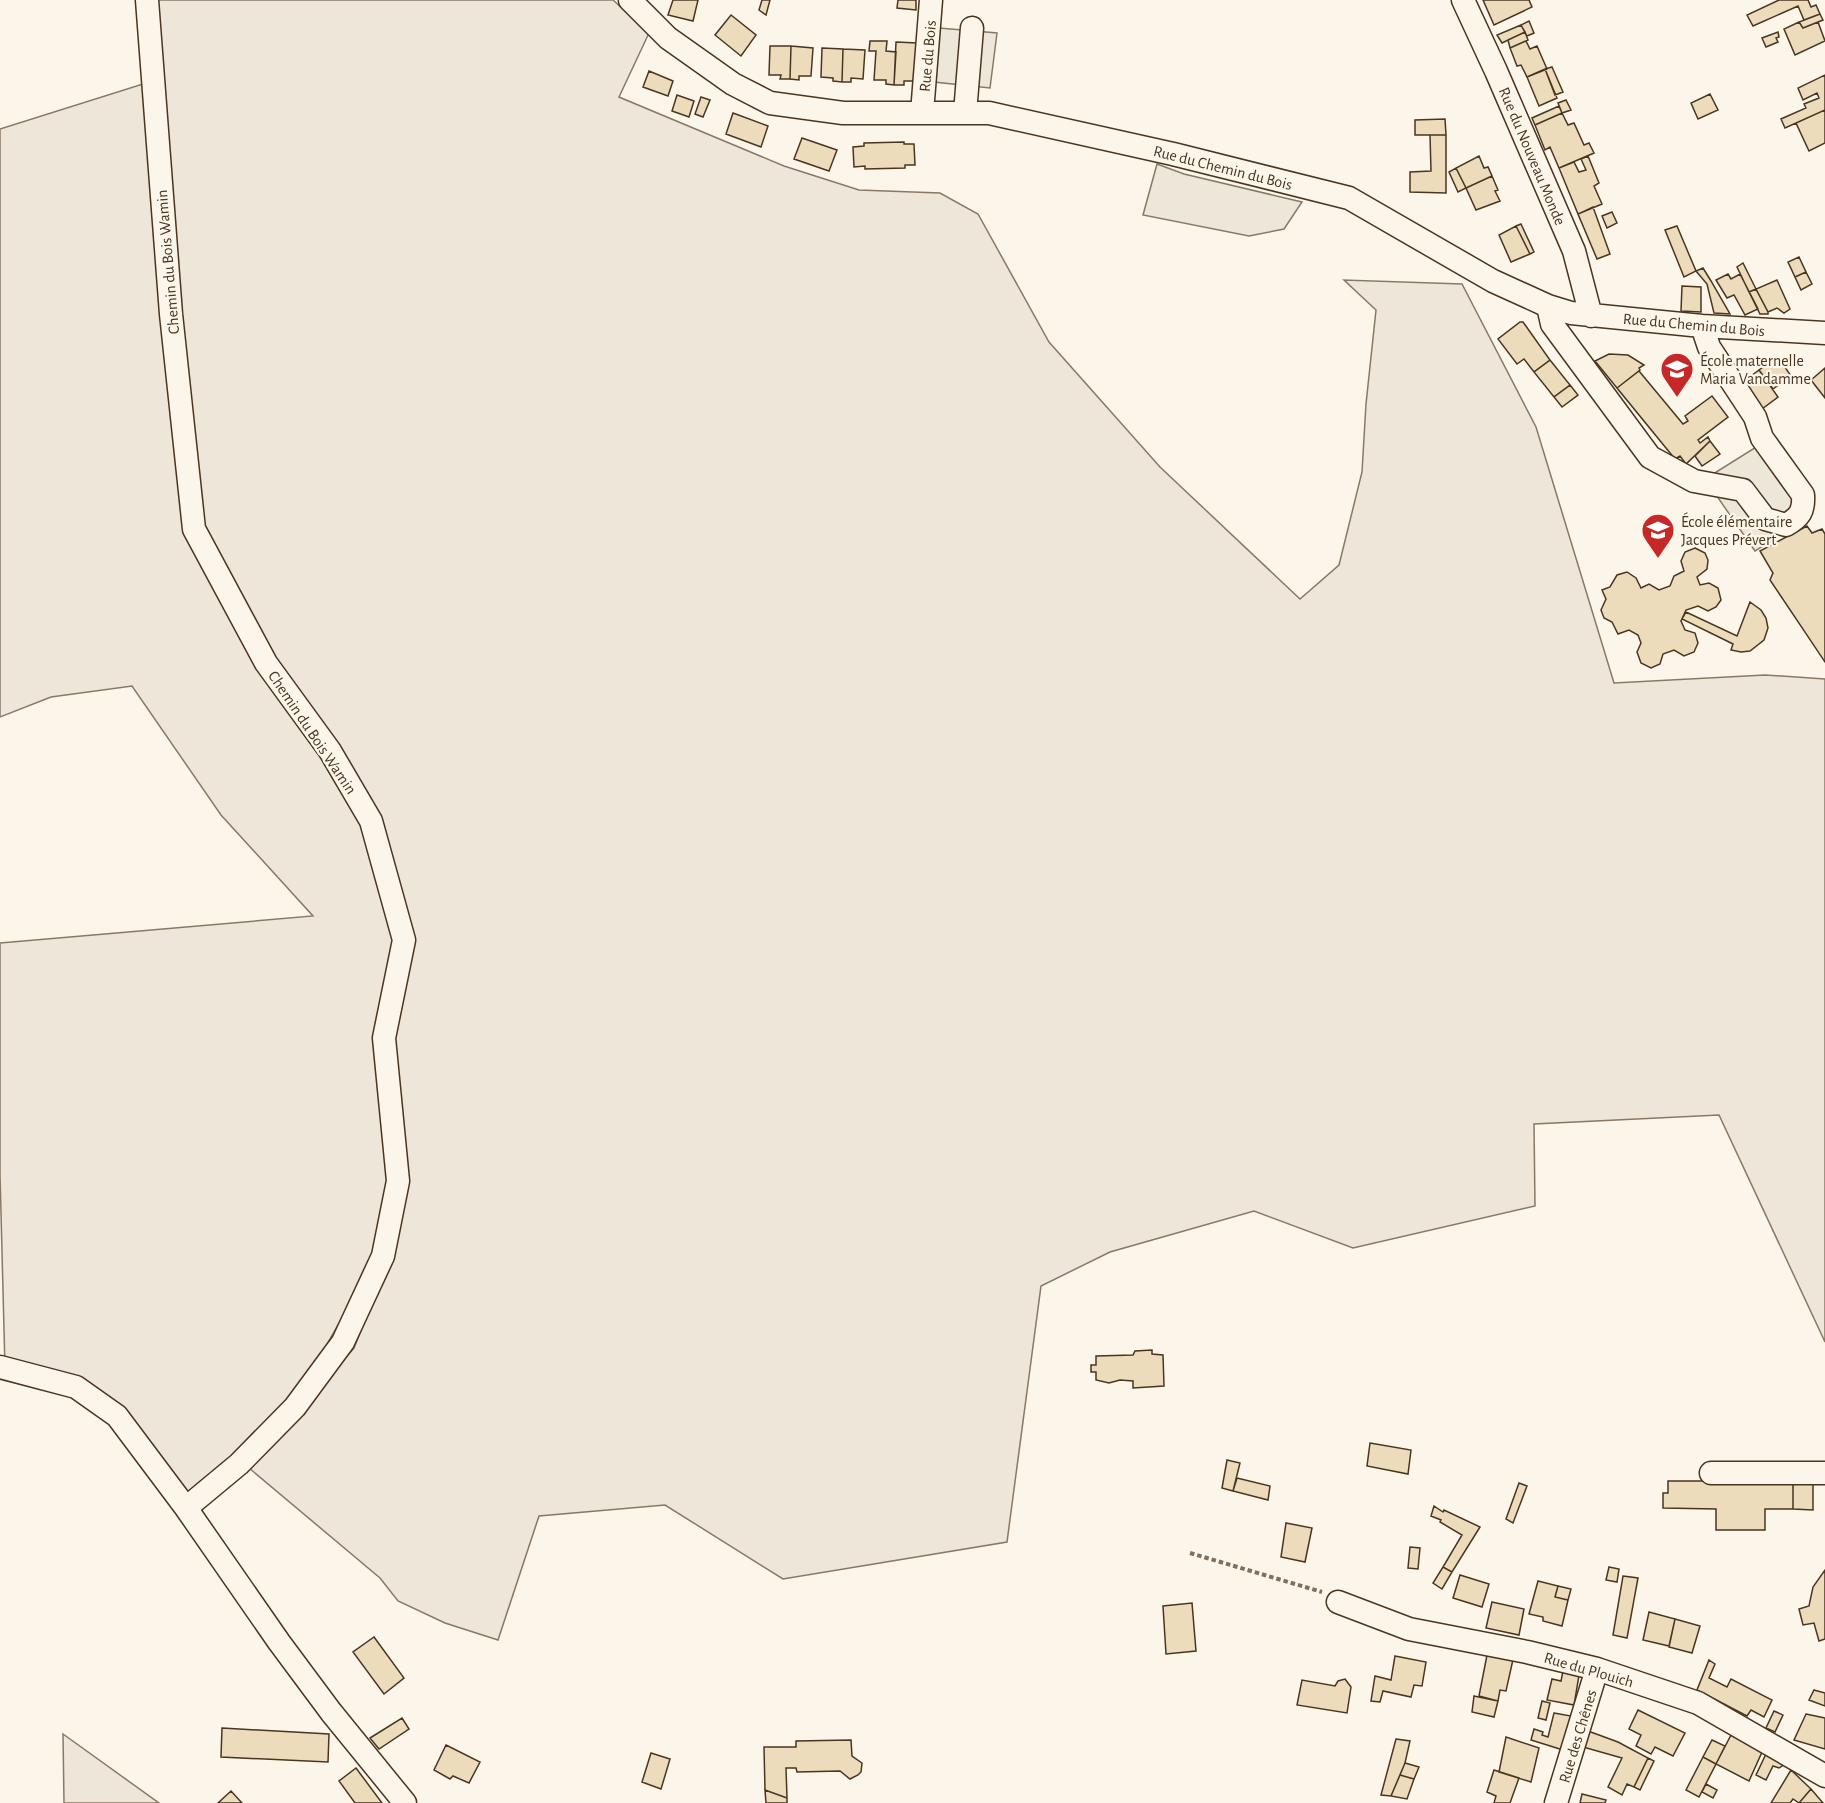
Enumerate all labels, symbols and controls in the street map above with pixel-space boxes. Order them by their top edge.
street label: Rue du Bois [917,20,939,93]
street label: Rue du Nouveau Monde [1496,85,1568,228]
street label: Rue du Chemin du Bois [1152,143,1294,193]
street label: Chemin du Bois Wamin [154,189,182,335]
street label: Rue du Chemin du Bois [1622,311,1766,339]
school or university icon: École maternelle Maria Vandamme [1659,351,1695,398]
place label: École maternelle Maria Vandamme [1700,351,1811,387]
school or university icon: École élémentaire Jacques Prévert [1640,512,1676,559]
place label: École élémentaire Jacques Prévert [1681,512,1792,548]
street label: Chemin du Bois Wamin [265,668,359,797]
street label: Rue du Plouich [1542,1650,1635,1690]
street label: Rue des Chênes [1556,1688,1600,1785]

